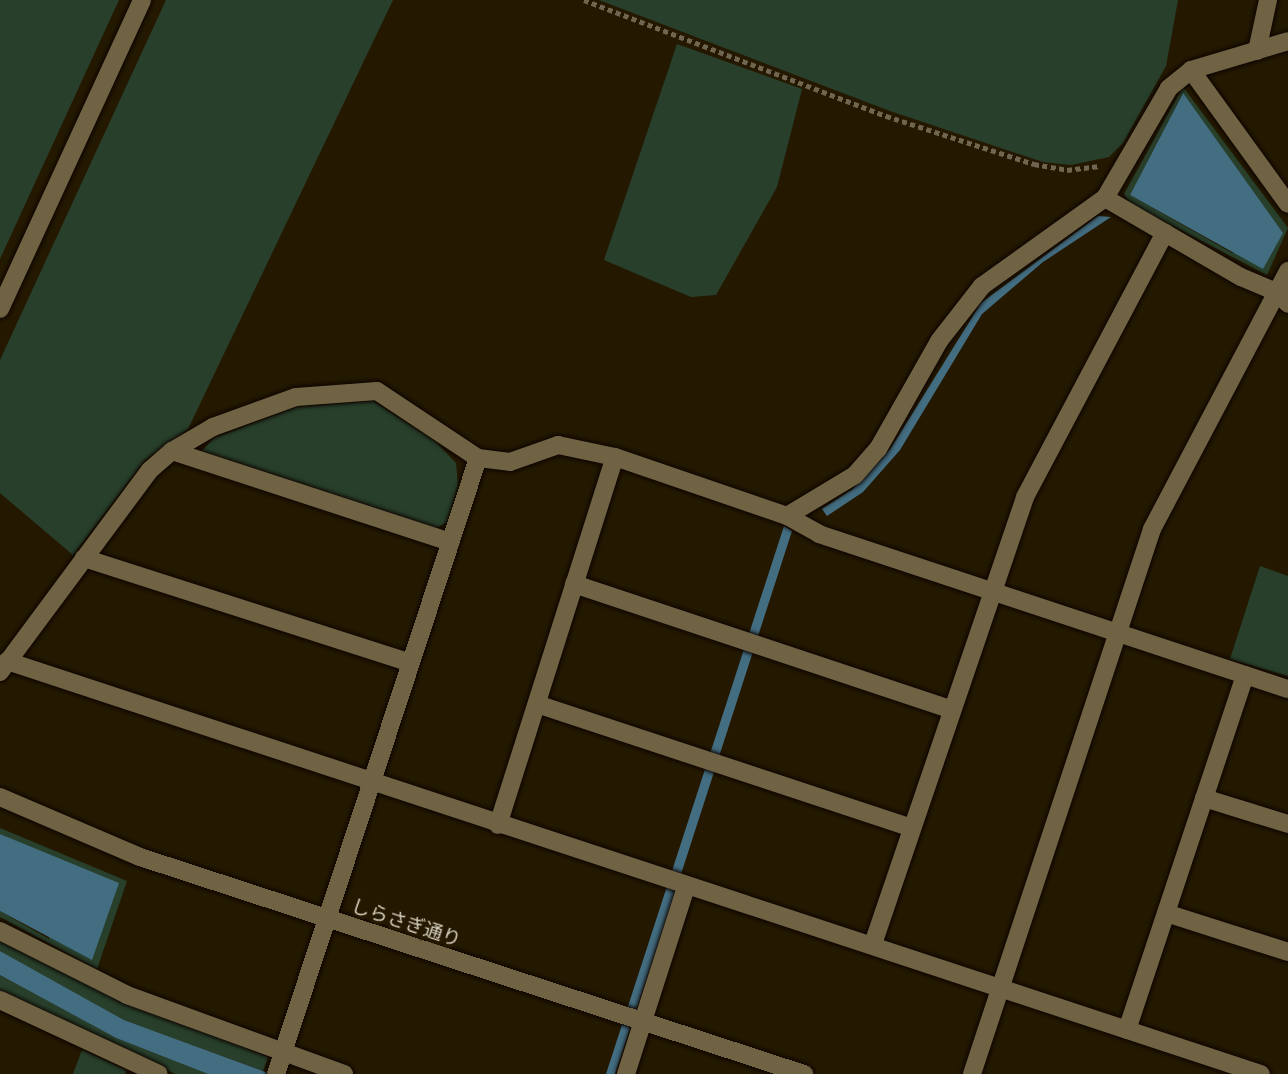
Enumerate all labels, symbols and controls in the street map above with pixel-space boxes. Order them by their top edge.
street label: しらさぎ通り [348,895,464,951]

